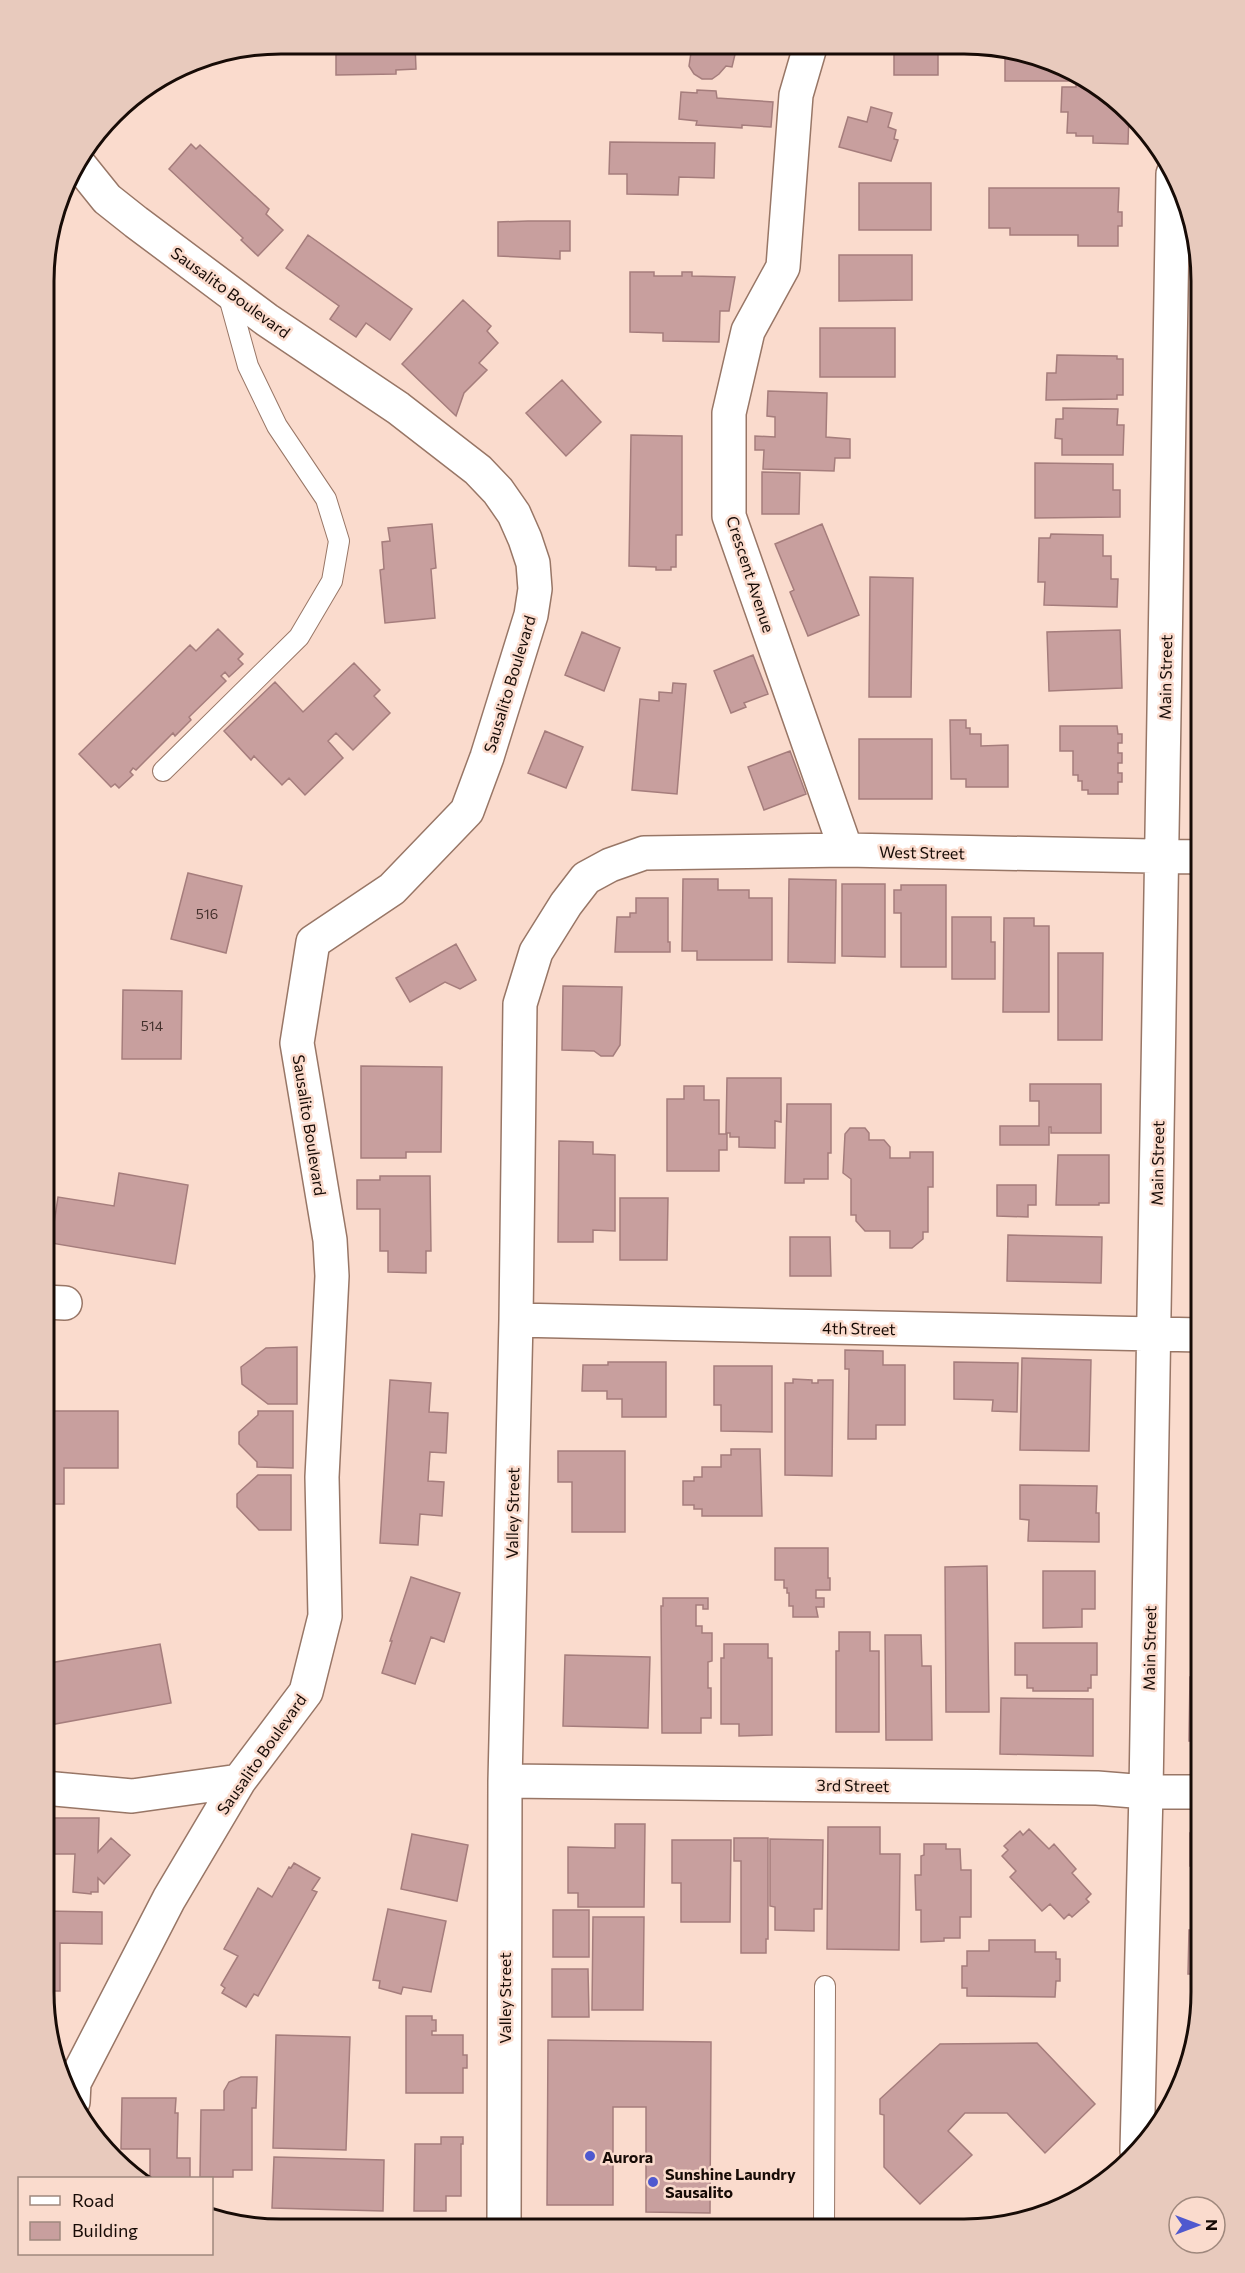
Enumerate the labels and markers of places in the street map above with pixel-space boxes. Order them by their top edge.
place label: Aurora [602,2147,653,2166]
marker: Aurora [583,2149,597,2163]
place label: Sunshine Laundry Sausalito [665,2164,796,2201]
marker: Sunshine Laundry Sausalito [646,2175,660,2189]

